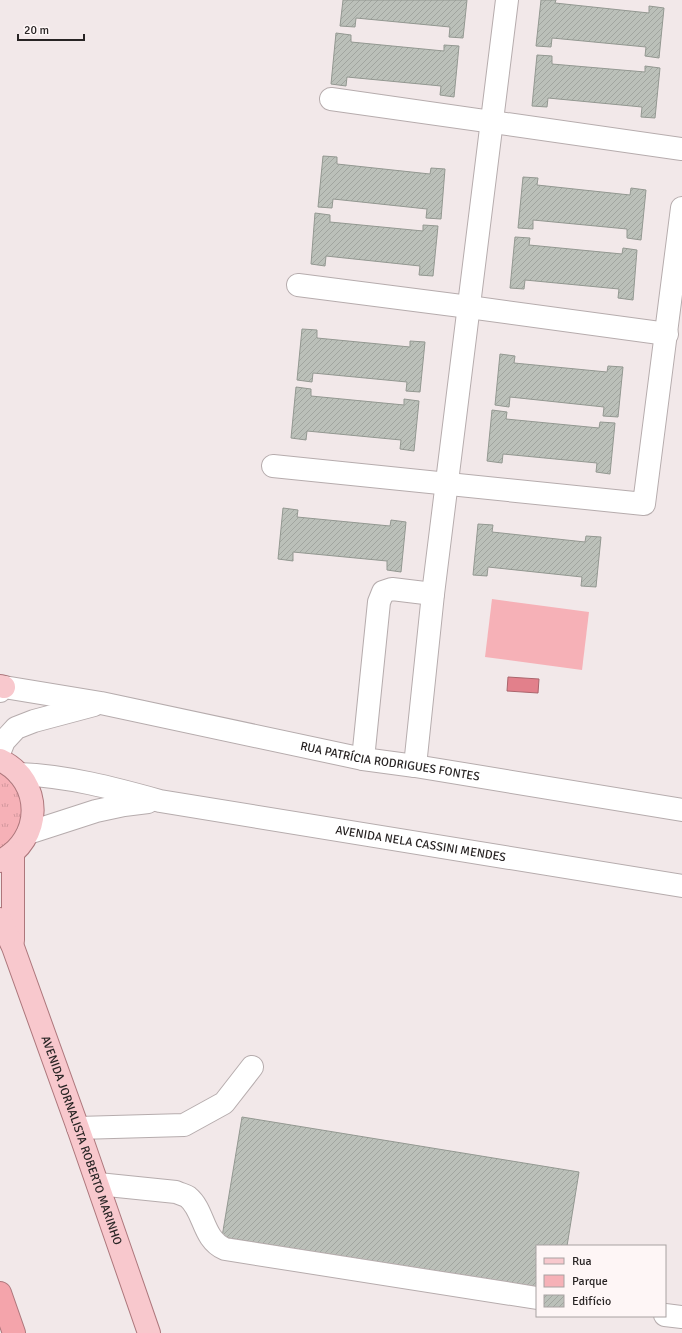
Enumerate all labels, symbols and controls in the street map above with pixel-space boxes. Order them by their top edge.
scale bar [18,16,84,42]
text: 20 m [24,23,49,38]
street label: RUA PATRÍCIA RODRIGUES FONTES [299,739,481,785]
street label: AVENIDA NELA CASSINI MENDES [334,823,507,865]
street label: AVENIDA JORNALISTA ROBERTO MARINHO [37,1034,125,1247]
legend [536,1245,666,1317]
text: Rua [572,1254,592,1269]
text: Parque [572,1274,608,1289]
text: Edifício [572,1294,611,1309]

